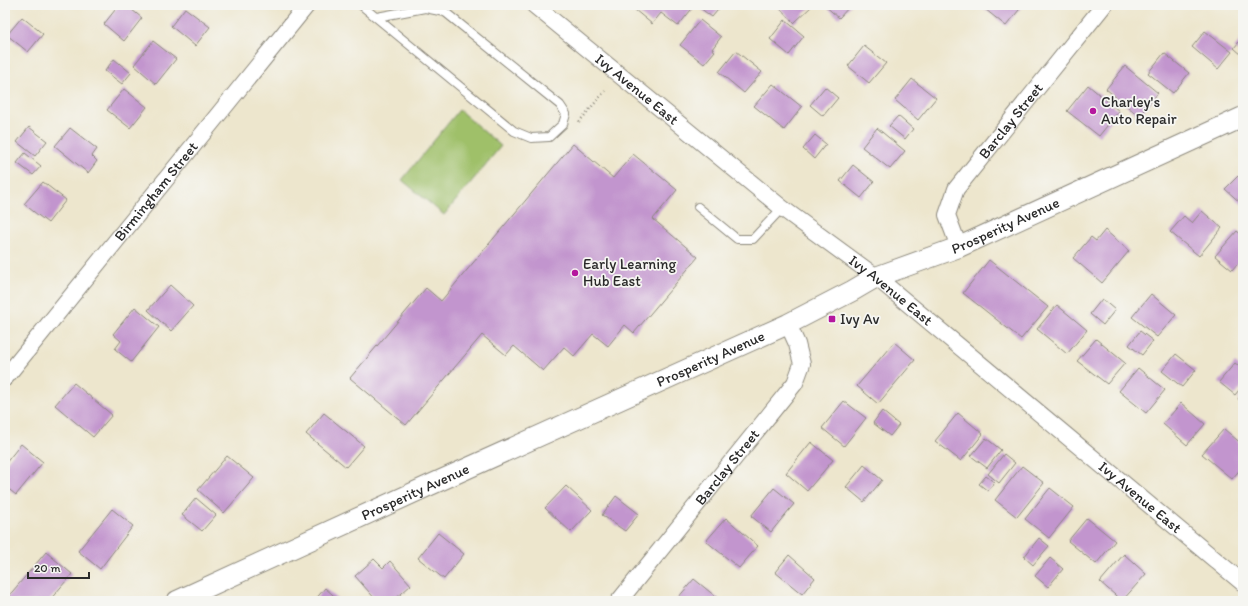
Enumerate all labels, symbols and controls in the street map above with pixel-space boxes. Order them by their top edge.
street label: Ivy Avenue East [592,50,683,129]
street label: Barclay Street [975,79,1047,163]
place label: Charley's Auto Repair [1101,93,1177,128]
marker: Charley's Auto Repair [1088,106,1098,116]
street label: Birmingham Street [110,138,202,245]
street label: Prosperity Avenue [949,193,1062,258]
street label: Ivy Avenue East [846,252,936,330]
place label: Early Learning Hub East [583,255,677,290]
marker: Early Learning Hub East [570,268,580,278]
place label: Ivy Av [840,310,879,328]
marker: Ivy Av [827,314,837,324]
street label: Prosperity Avenue [654,327,768,391]
street label: Barclay Street [691,425,763,509]
street label: Ivy Avenue East [1095,458,1186,537]
street label: Prosperity Avenue [358,460,472,524]
scale bar [28,554,89,580]
text: 20 m [34,561,61,575]

